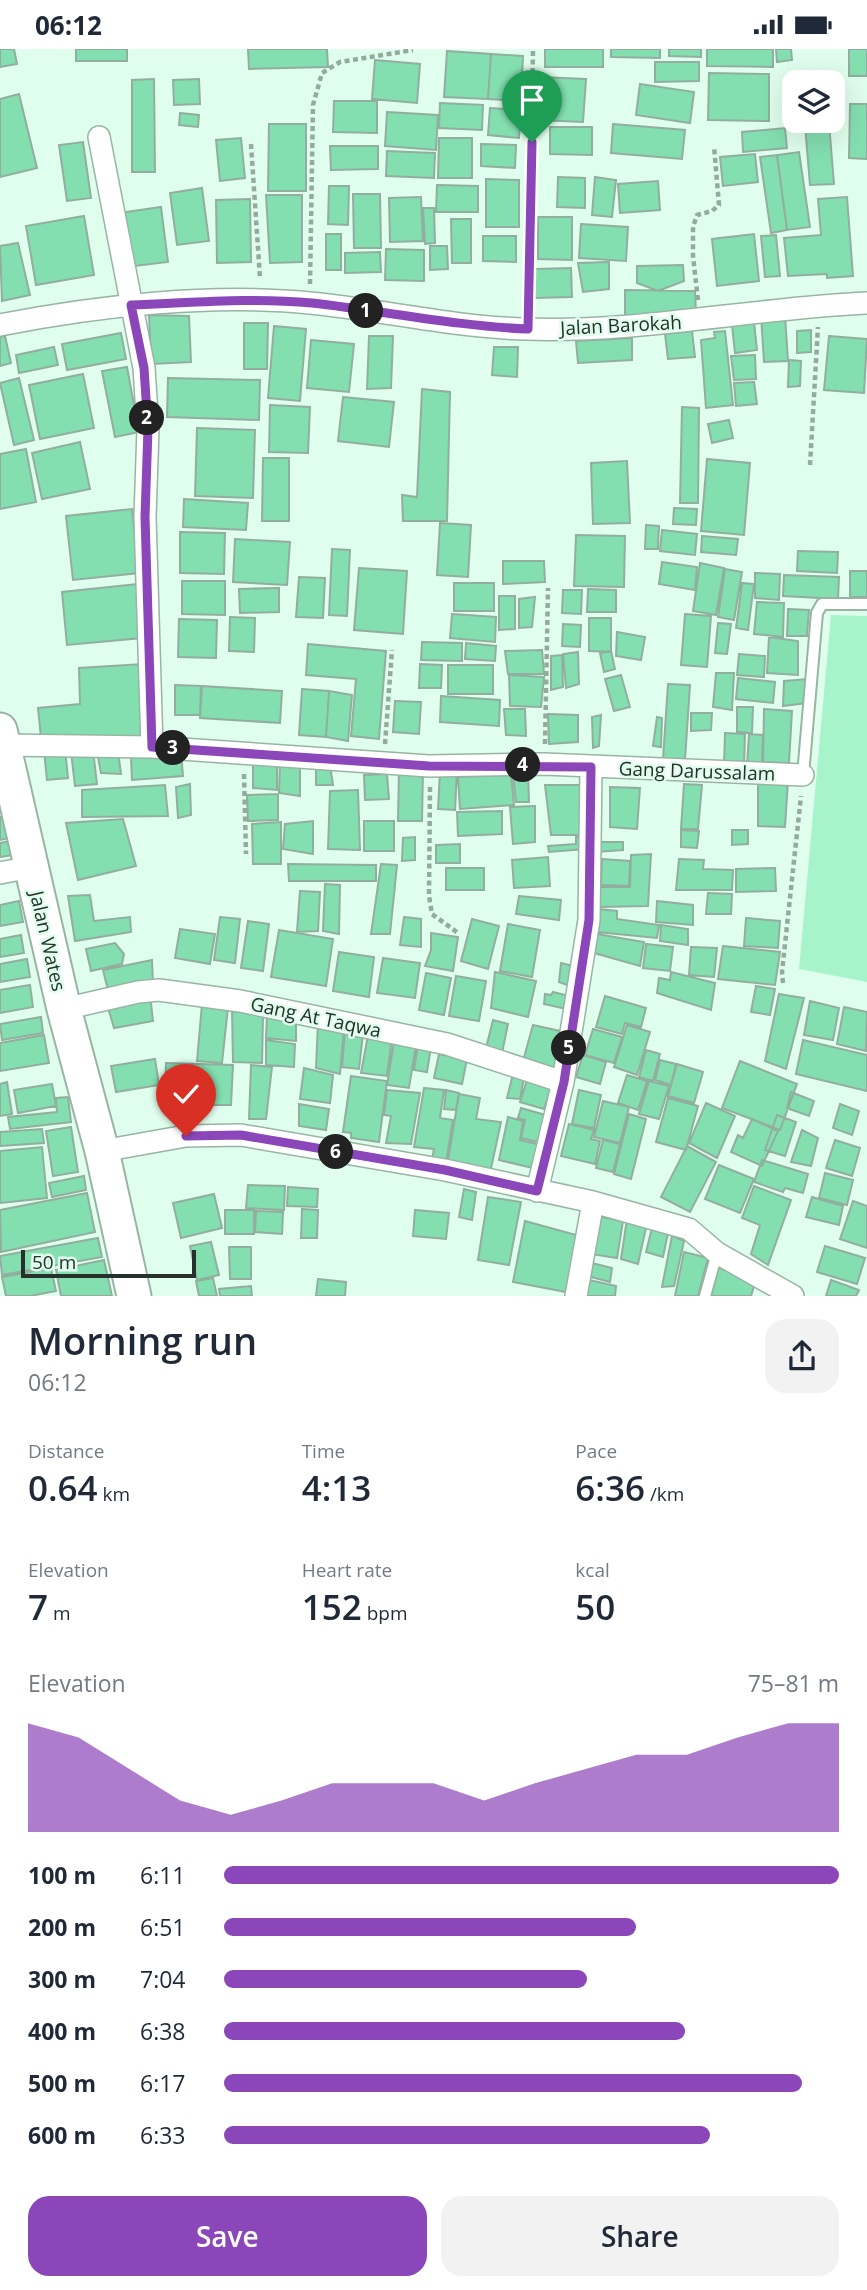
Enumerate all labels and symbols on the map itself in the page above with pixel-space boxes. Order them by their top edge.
pin [502,70,562,142]
pin: 1 [348,293,384,329]
street label: Jalan Barokah [557,309,683,341]
pin: 2 [130,401,164,435]
pin: 3 [156,731,190,765]
pin: 4 [505,747,540,783]
street label: Gang Darussalam [618,755,776,787]
street label: Jalan Wates [23,886,72,994]
street label: Gang At Taqwa [248,990,384,1044]
pin: 5 [552,1031,586,1065]
pin [156,1064,216,1136]
pin: 6 [318,1135,354,1169]
scale bar [21,1247,196,1279]

